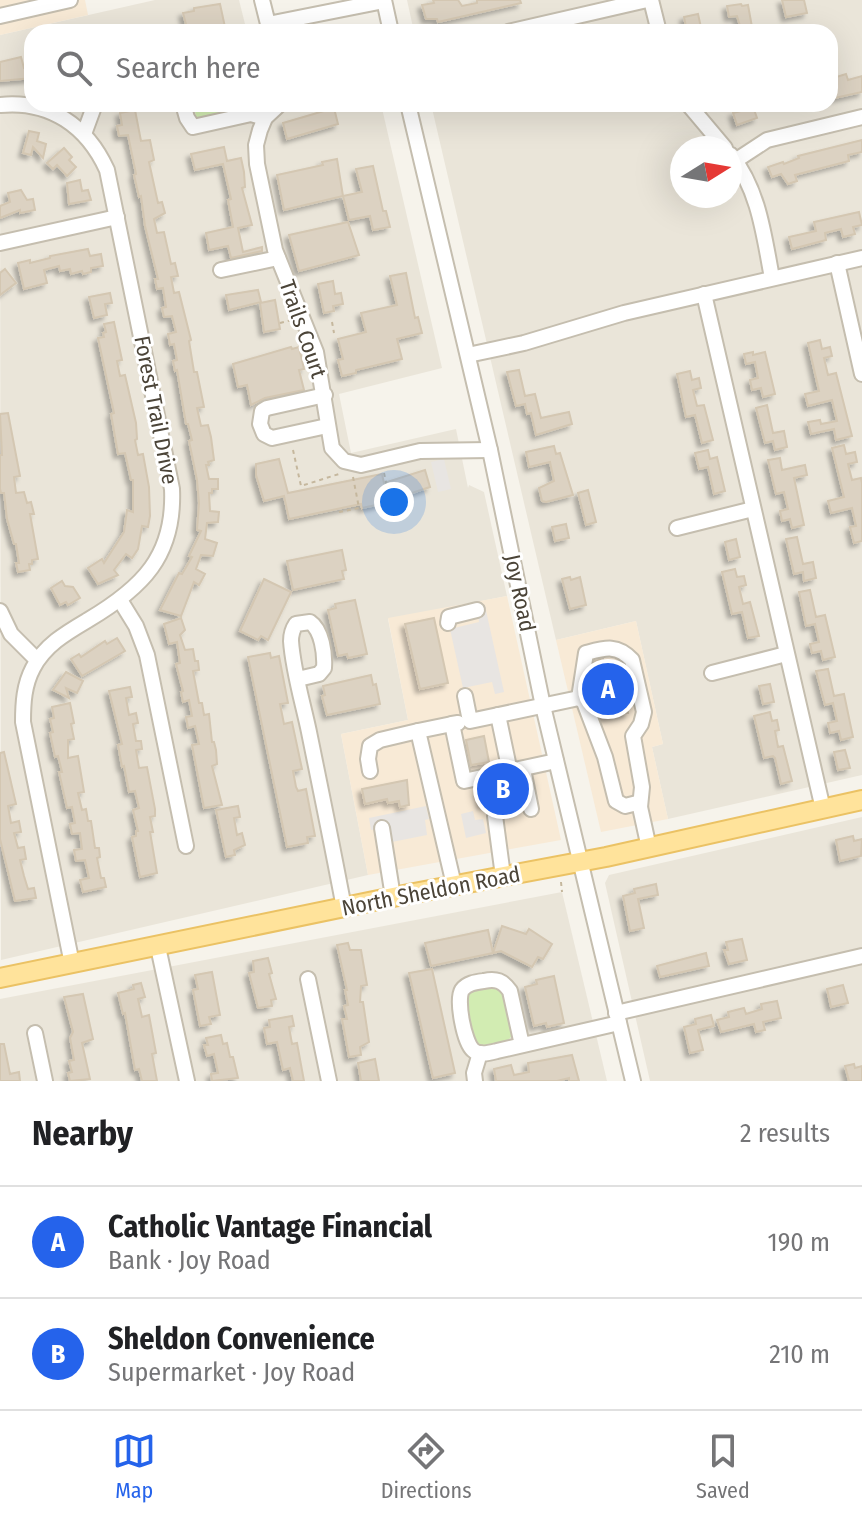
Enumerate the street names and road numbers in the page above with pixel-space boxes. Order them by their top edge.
street label: Trails Court [274,276,333,382]
street label: Forest Trail Drive [128,334,184,486]
street label: Joy Road [499,552,541,634]
street label: North Sheldon Road [339,860,523,922]

